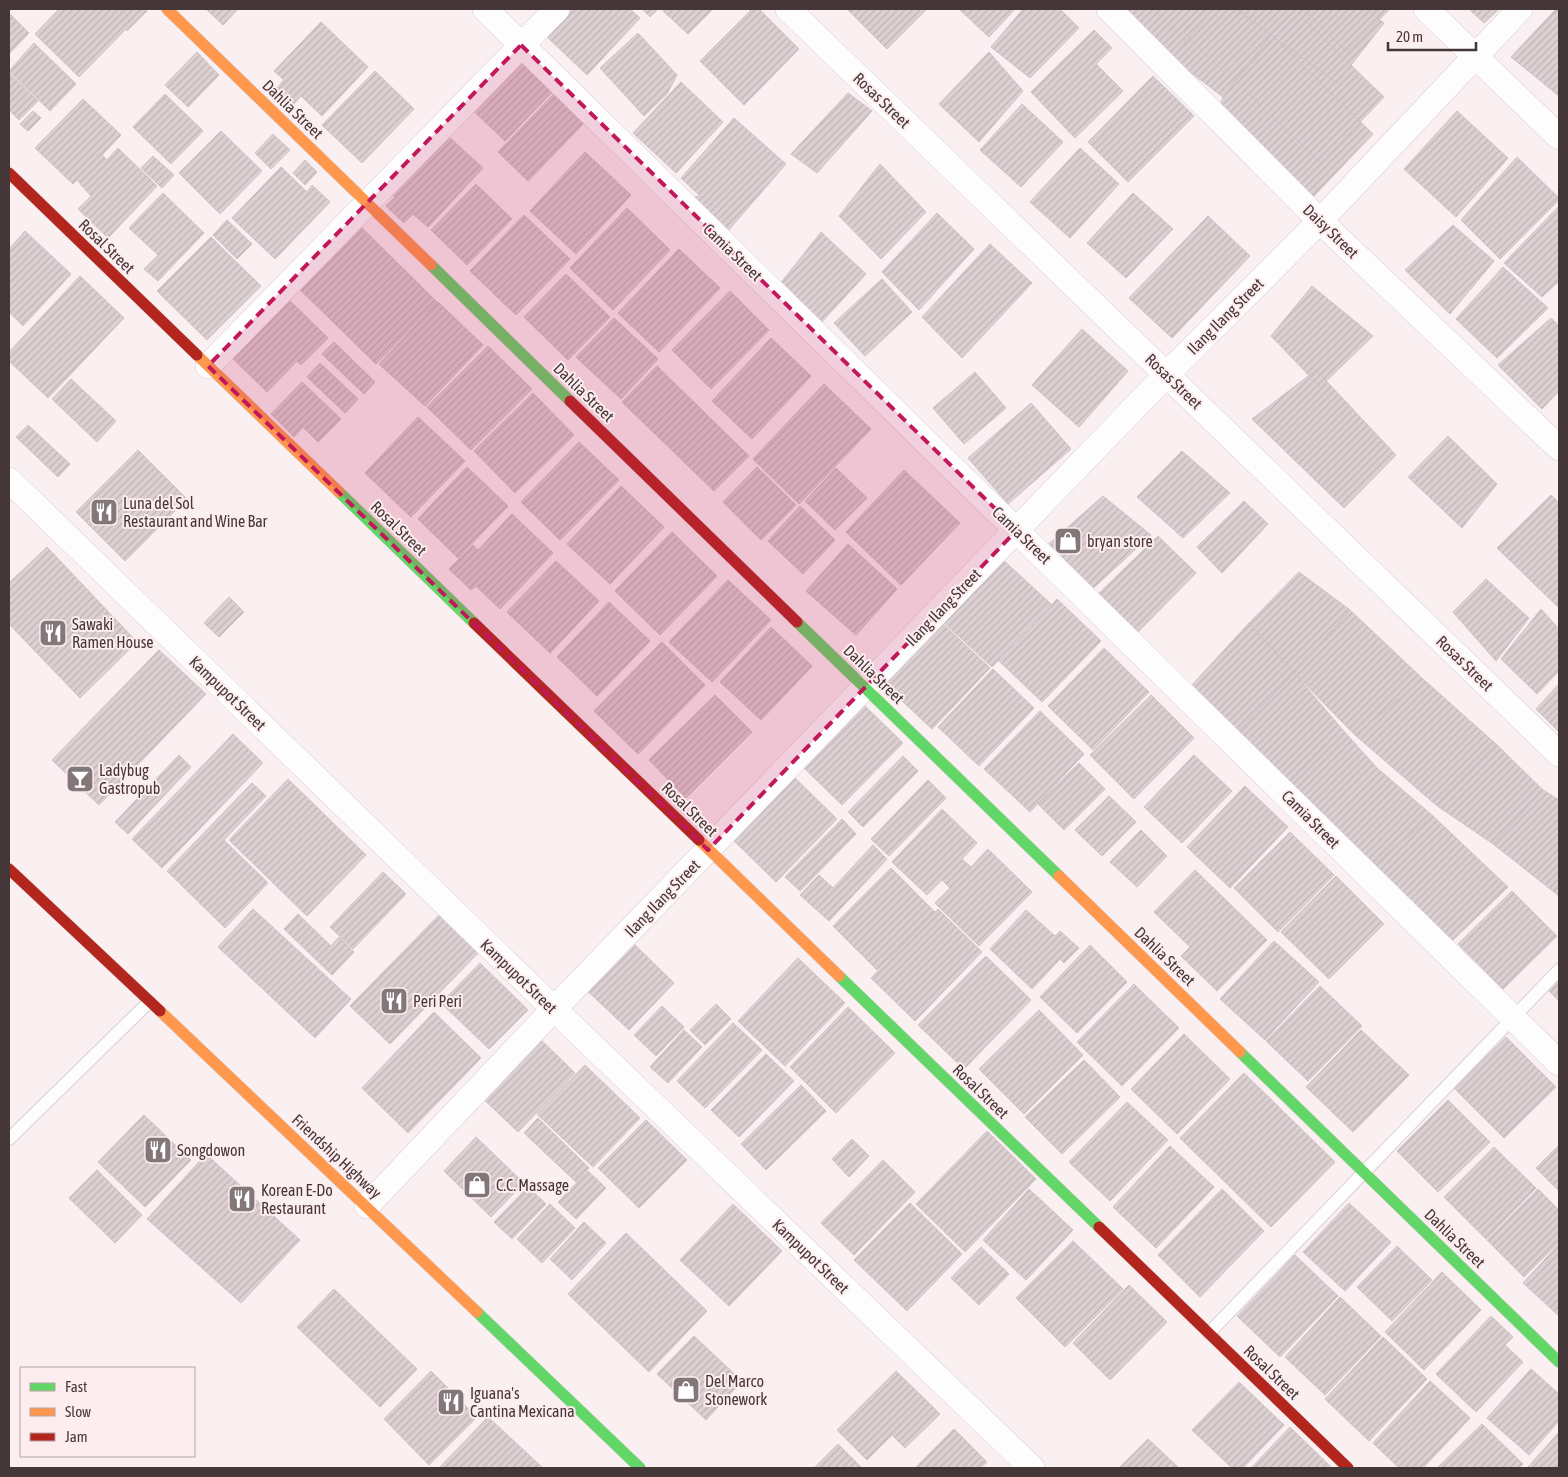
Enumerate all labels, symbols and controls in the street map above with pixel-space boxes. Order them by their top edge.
scale bar [1388,20,1476,52]
text: 20 m [1396,28,1423,45]
street label: Rosas Street [850,69,914,132]
street label: Dahlia Street [259,76,327,142]
street label: Daisy Street [1299,200,1363,263]
street label: Rosal Street [76,215,139,277]
street label: Camia Street [700,220,766,285]
street label: Ilang Ilang Street [1183,274,1268,359]
street label: Rosas Street [1142,350,1206,413]
street label: Dahlia Street [550,359,618,425]
place label: Luna del Sol Restaurant and Wine Bar [123,494,268,530]
restaurant icon: Luna del Sol Restaurant and Wine Bar [89,497,119,527]
street label: Rosal Street [368,497,431,559]
street label: Camia Street [989,503,1055,568]
shop icon: bryan store [1053,526,1083,556]
place label: bryan store [1087,532,1153,551]
street label: Ilang Ilang Street [902,564,985,650]
place label: Sawaki Ramen House [72,615,154,651]
restaurant icon: Sawaki Ramen House [38,618,68,648]
street label: Rosas Street [1433,632,1497,695]
street label: Dahlia Street [840,641,908,707]
street label: Kampupot Street [186,652,270,735]
place label: Ladybug Gastropub [99,761,160,798]
bar icon: Ladybug Gastropub [65,764,95,794]
street label: Rosal Street [659,778,722,840]
street label: Camia Street [1278,786,1344,852]
street label: Ilang Ilang Street [621,855,704,941]
street label: Dahlia Street [1131,923,1199,989]
street label: Kampupot Street [477,935,561,1018]
restaurant icon: Peri Peri [379,986,409,1016]
place label: Peri Peri [413,992,462,1010]
street label: Rosal Street [950,1060,1013,1122]
street label: Friendship Highway [288,1110,386,1203]
restaurant icon: Songdowon [143,1135,173,1165]
place label: Songdowon [177,1141,245,1160]
shop icon: C.C. Massage [462,1170,492,1200]
place label: C.C. Massage [496,1176,569,1195]
place label: Korean E-Do Restaurant [261,1181,333,1217]
restaurant icon: Korean E-Do Restaurant [227,1184,257,1214]
street label: Dahlia Street [1421,1205,1489,1271]
street label: Kampupot Street [769,1215,853,1298]
street label: Rosal Street [1241,1341,1304,1403]
legend [20,1367,195,1457]
place label: Del Marco Stonework [705,1372,767,1408]
shop icon: Del Marco Stonework [671,1375,701,1405]
text: Fast [65,1378,87,1395]
place label: Iguana's Cantina Mexicana [470,1384,575,1420]
restaurant icon: Iguana's Cantina Mexicana [436,1387,466,1417]
text: Slow [65,1403,91,1420]
text: Jam [65,1428,88,1445]

